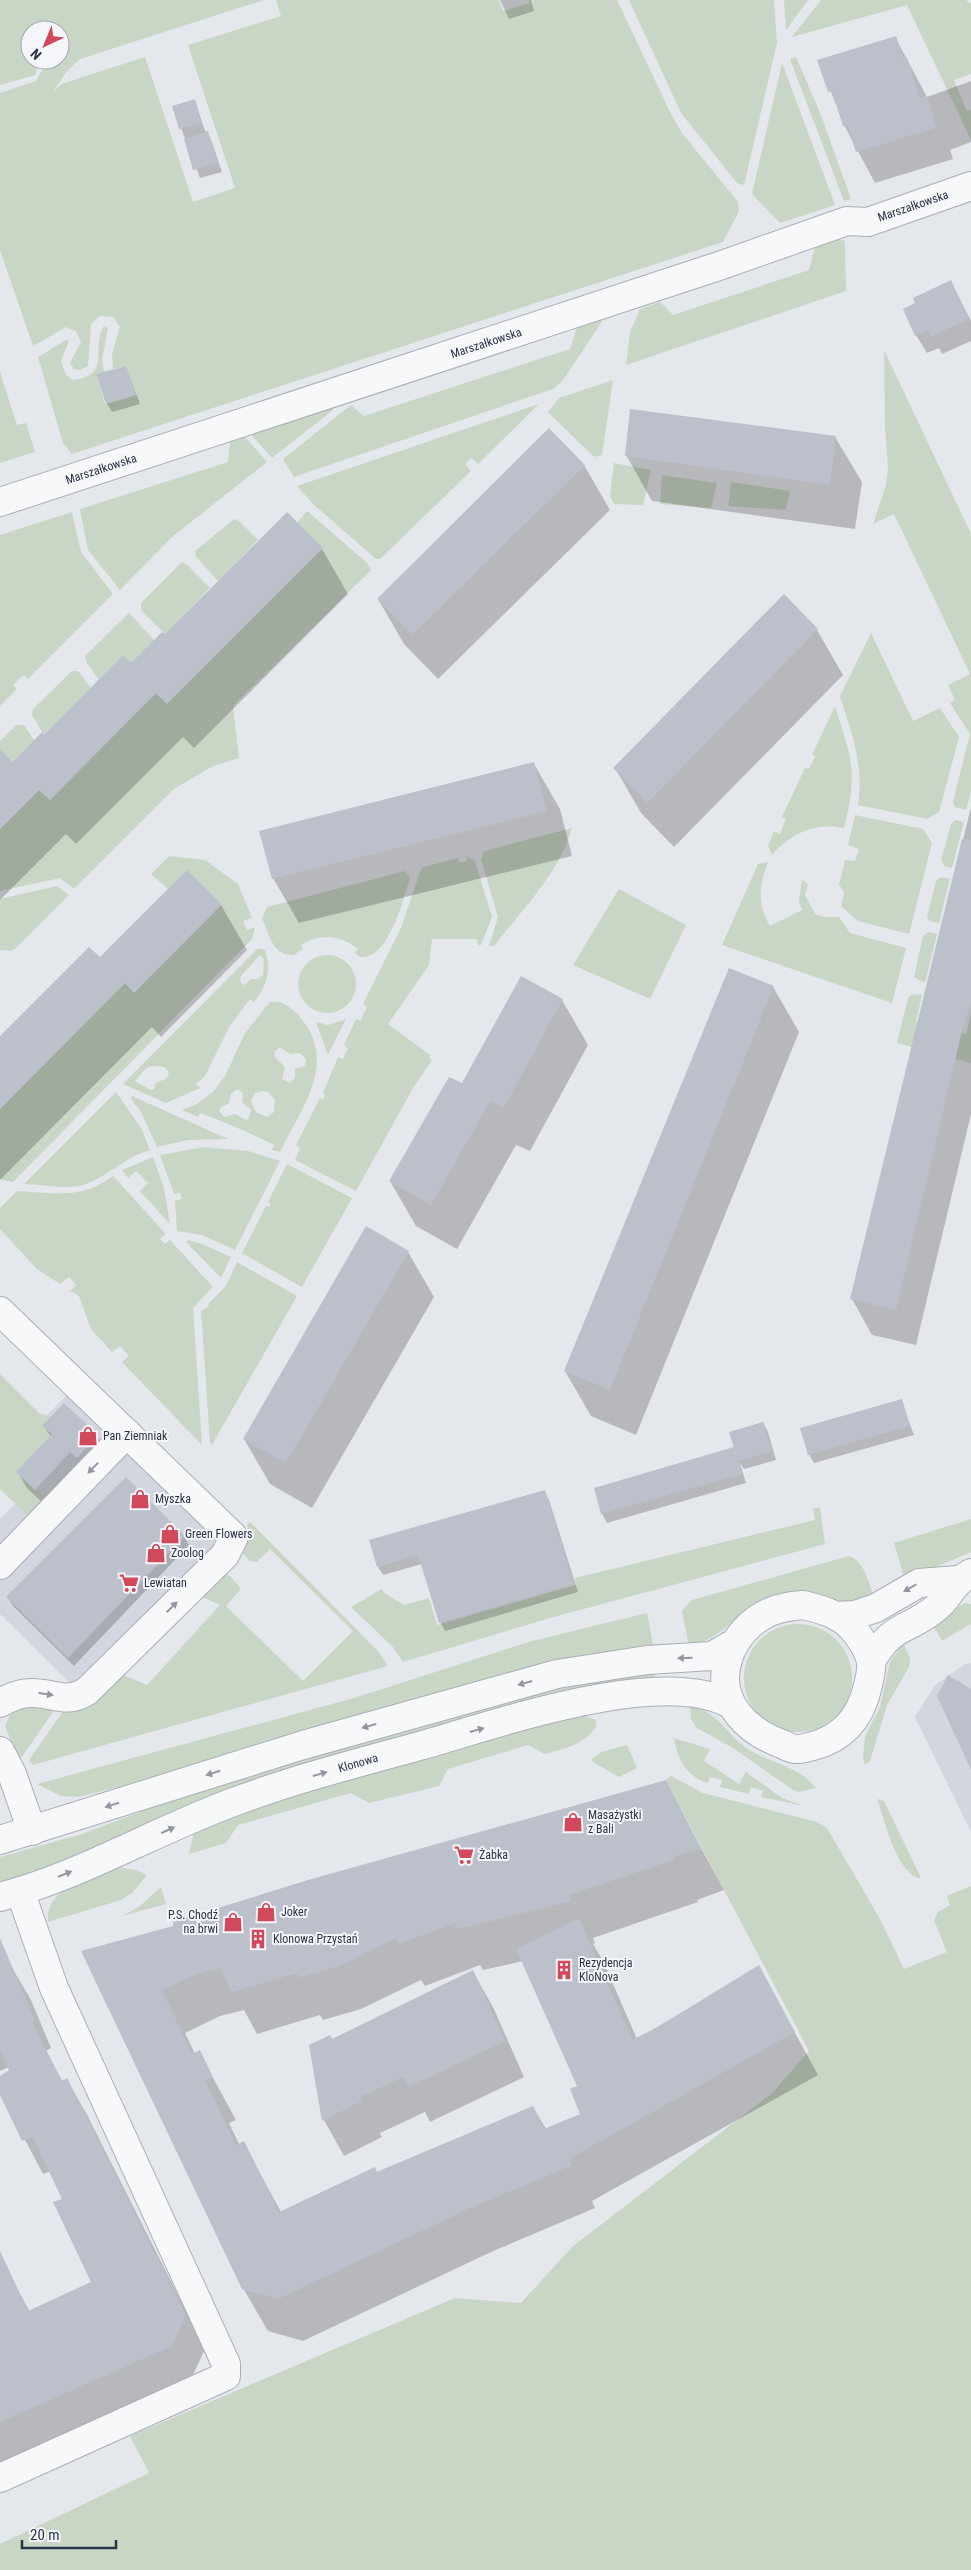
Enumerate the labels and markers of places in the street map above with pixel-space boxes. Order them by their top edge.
shop icon: Pan Ziemniak [77,1425,99,1447]
place label: Pan Ziemniak [103,1429,168,1443]
shop icon: Myszka [129,1488,151,1510]
place label: Myszka [155,1492,191,1506]
shop icon: Green Flowers [159,1523,181,1545]
place label: Green Flowers [185,1527,253,1541]
shop icon: Zoolog [145,1542,167,1564]
place label: Zoolog [171,1546,204,1560]
supermarket icon: Lewiatan [118,1572,140,1594]
place label: Lewiatan [144,1576,187,1590]
place label: Masażystki z Bali [588,1808,641,1836]
shop icon: Masażystki z Bali [562,1811,584,1833]
supermarket icon: Żabka [453,1844,475,1866]
place label: Żabka [479,1847,508,1862]
shop icon: Joker [255,1901,277,1923]
place label: Joker [281,1905,308,1919]
place label: P.S. Chodź na brwi [168,1908,218,1936]
shop icon: P.S. Chodź na brwi [222,1911,244,1933]
building icon: Klonowa Przystań [247,1928,269,1950]
place label: Klonowa Przystań [273,1932,358,1946]
place label: Rezydencja KloNova [579,1956,633,1984]
building icon: Rezydencja KloNova [553,1959,575,1981]

